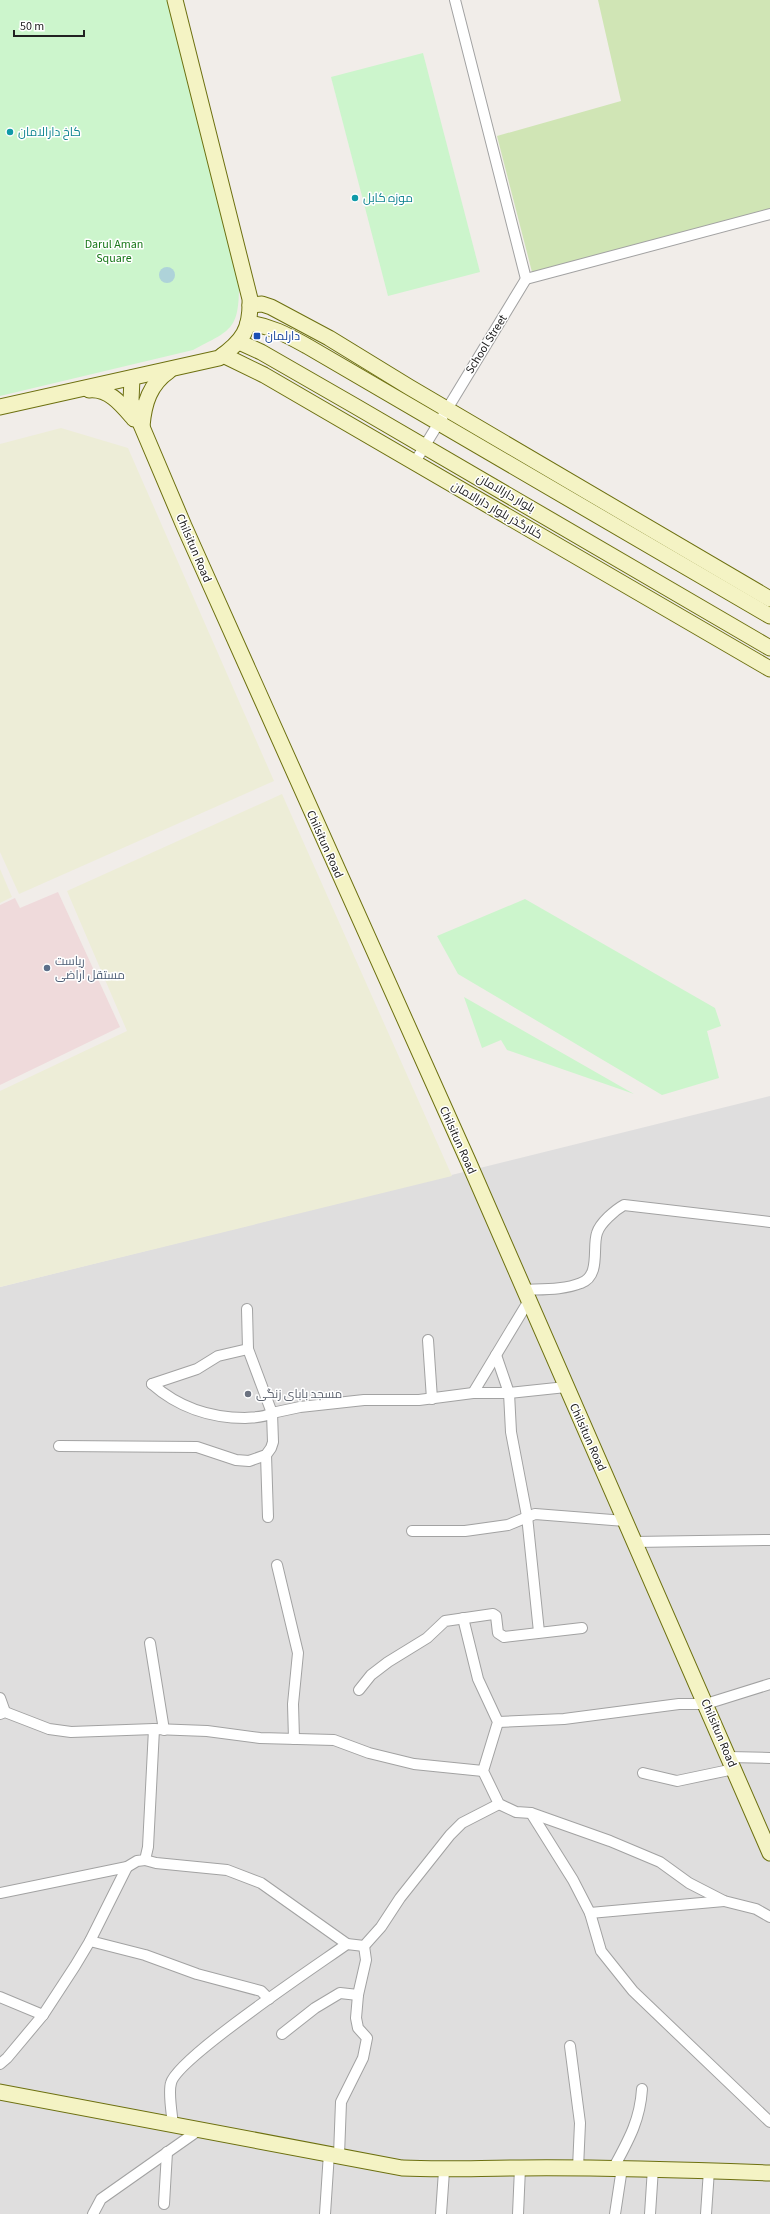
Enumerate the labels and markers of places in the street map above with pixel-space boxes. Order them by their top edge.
place label: کاخ دارالامان [18,124,81,141]
marker: کاخ دارالامان [5,127,15,137]
place label: موزه کابل [363,190,413,207]
marker: موزه کابل [350,193,360,203]
place label: دارلمان [265,328,300,345]
marker: دارلمان [252,331,262,341]
place label: ریاست مستقل اراضی [55,953,125,984]
marker: ریاست مستقل اراضی [42,963,52,973]
place label: مسجد بابای زنگی [256,1386,342,1403]
marker: مسجد بابای زنگی [243,1389,253,1399]

